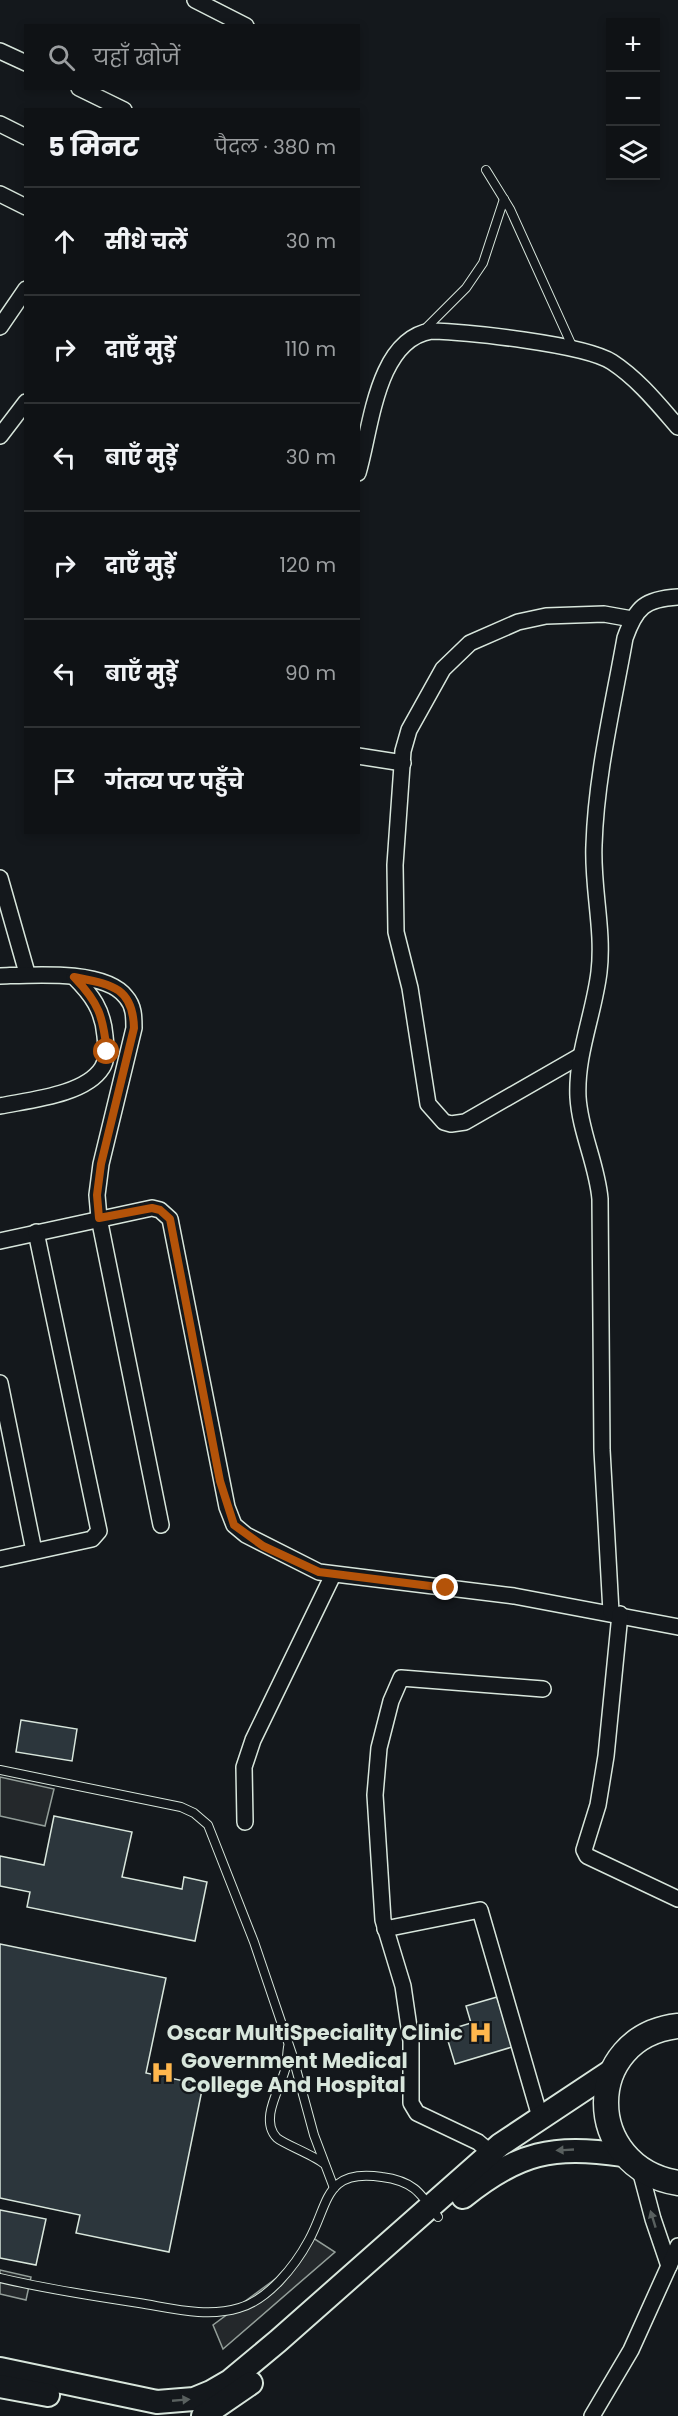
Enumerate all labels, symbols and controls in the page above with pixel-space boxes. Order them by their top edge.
map controls [606,18,660,180]
button: + [606,18,660,72]
search box [24,24,360,90]
icon: search [45,41,78,74]
text: यहाँ खोजें [93,42,180,73]
button: − [606,72,660,126]
button: layers [606,126,660,180]
text: 5 मिनट [48,129,139,165]
text: पैदल · 380 m [215,133,336,161]
icon: ahead [48,225,81,258]
text: सीधे चलें [105,226,188,257]
text: 30 m [286,227,336,255]
icon: right [48,333,81,366]
text: दाएँ मुड़ें [105,334,176,365]
text: 110 m [285,335,336,363]
icon: left [48,441,81,474]
text: बाएँ मुड़ें [105,442,177,473]
text: 30 m [286,443,336,471]
icon: right [48,549,81,582]
text: दाएँ मुड़ें [105,550,176,581]
text: 120 m [280,551,336,579]
icon: left [48,657,81,690]
text: बाएँ मुड़ें [105,658,177,689]
text: 90 m [285,659,336,687]
icon: arrive [48,765,81,798]
text: गंतव्य पर पहुँचे [105,766,244,797]
route start [93,1038,119,1064]
route end [432,1574,458,1600]
place label: Oscar MultiSpeciality Clinic [167,2018,463,2047]
hospital icon: Oscar MultiSpeciality Clinic [468,2019,494,2045]
place label: Government Medical College And Hospital [181,2046,408,2099]
hospital icon: Government Medical College And Hospital [150,2059,176,2085]
one-way arrow [556,2146,575,2155]
one-way arrow [648,2209,657,2227]
one-way arrow [172,2395,191,2405]

